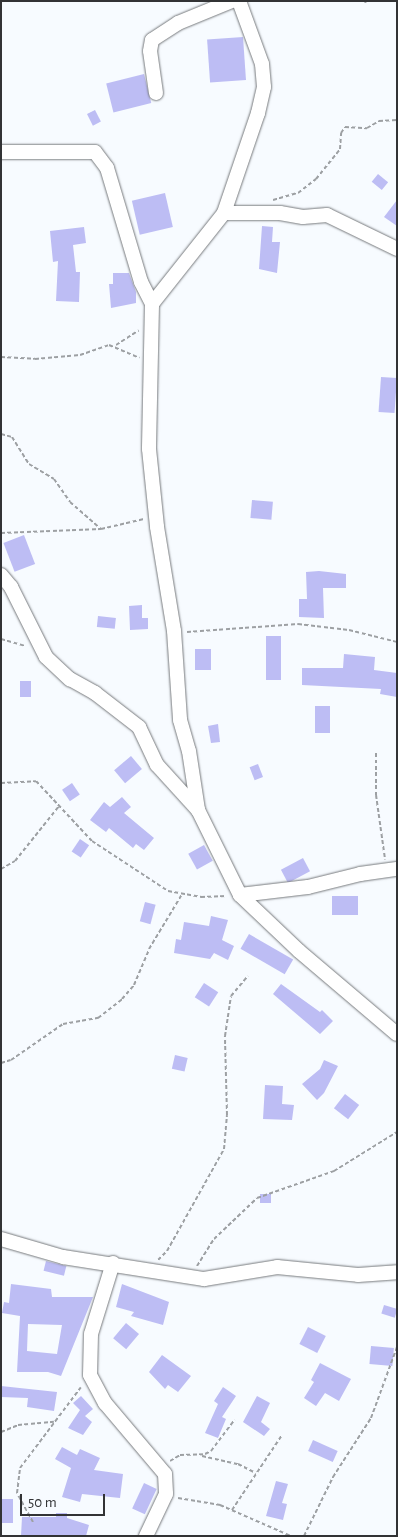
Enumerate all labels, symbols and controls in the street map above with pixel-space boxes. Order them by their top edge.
scale bar [22,1484,108,1516]
text: 50 m [28,1495,57,1510]

